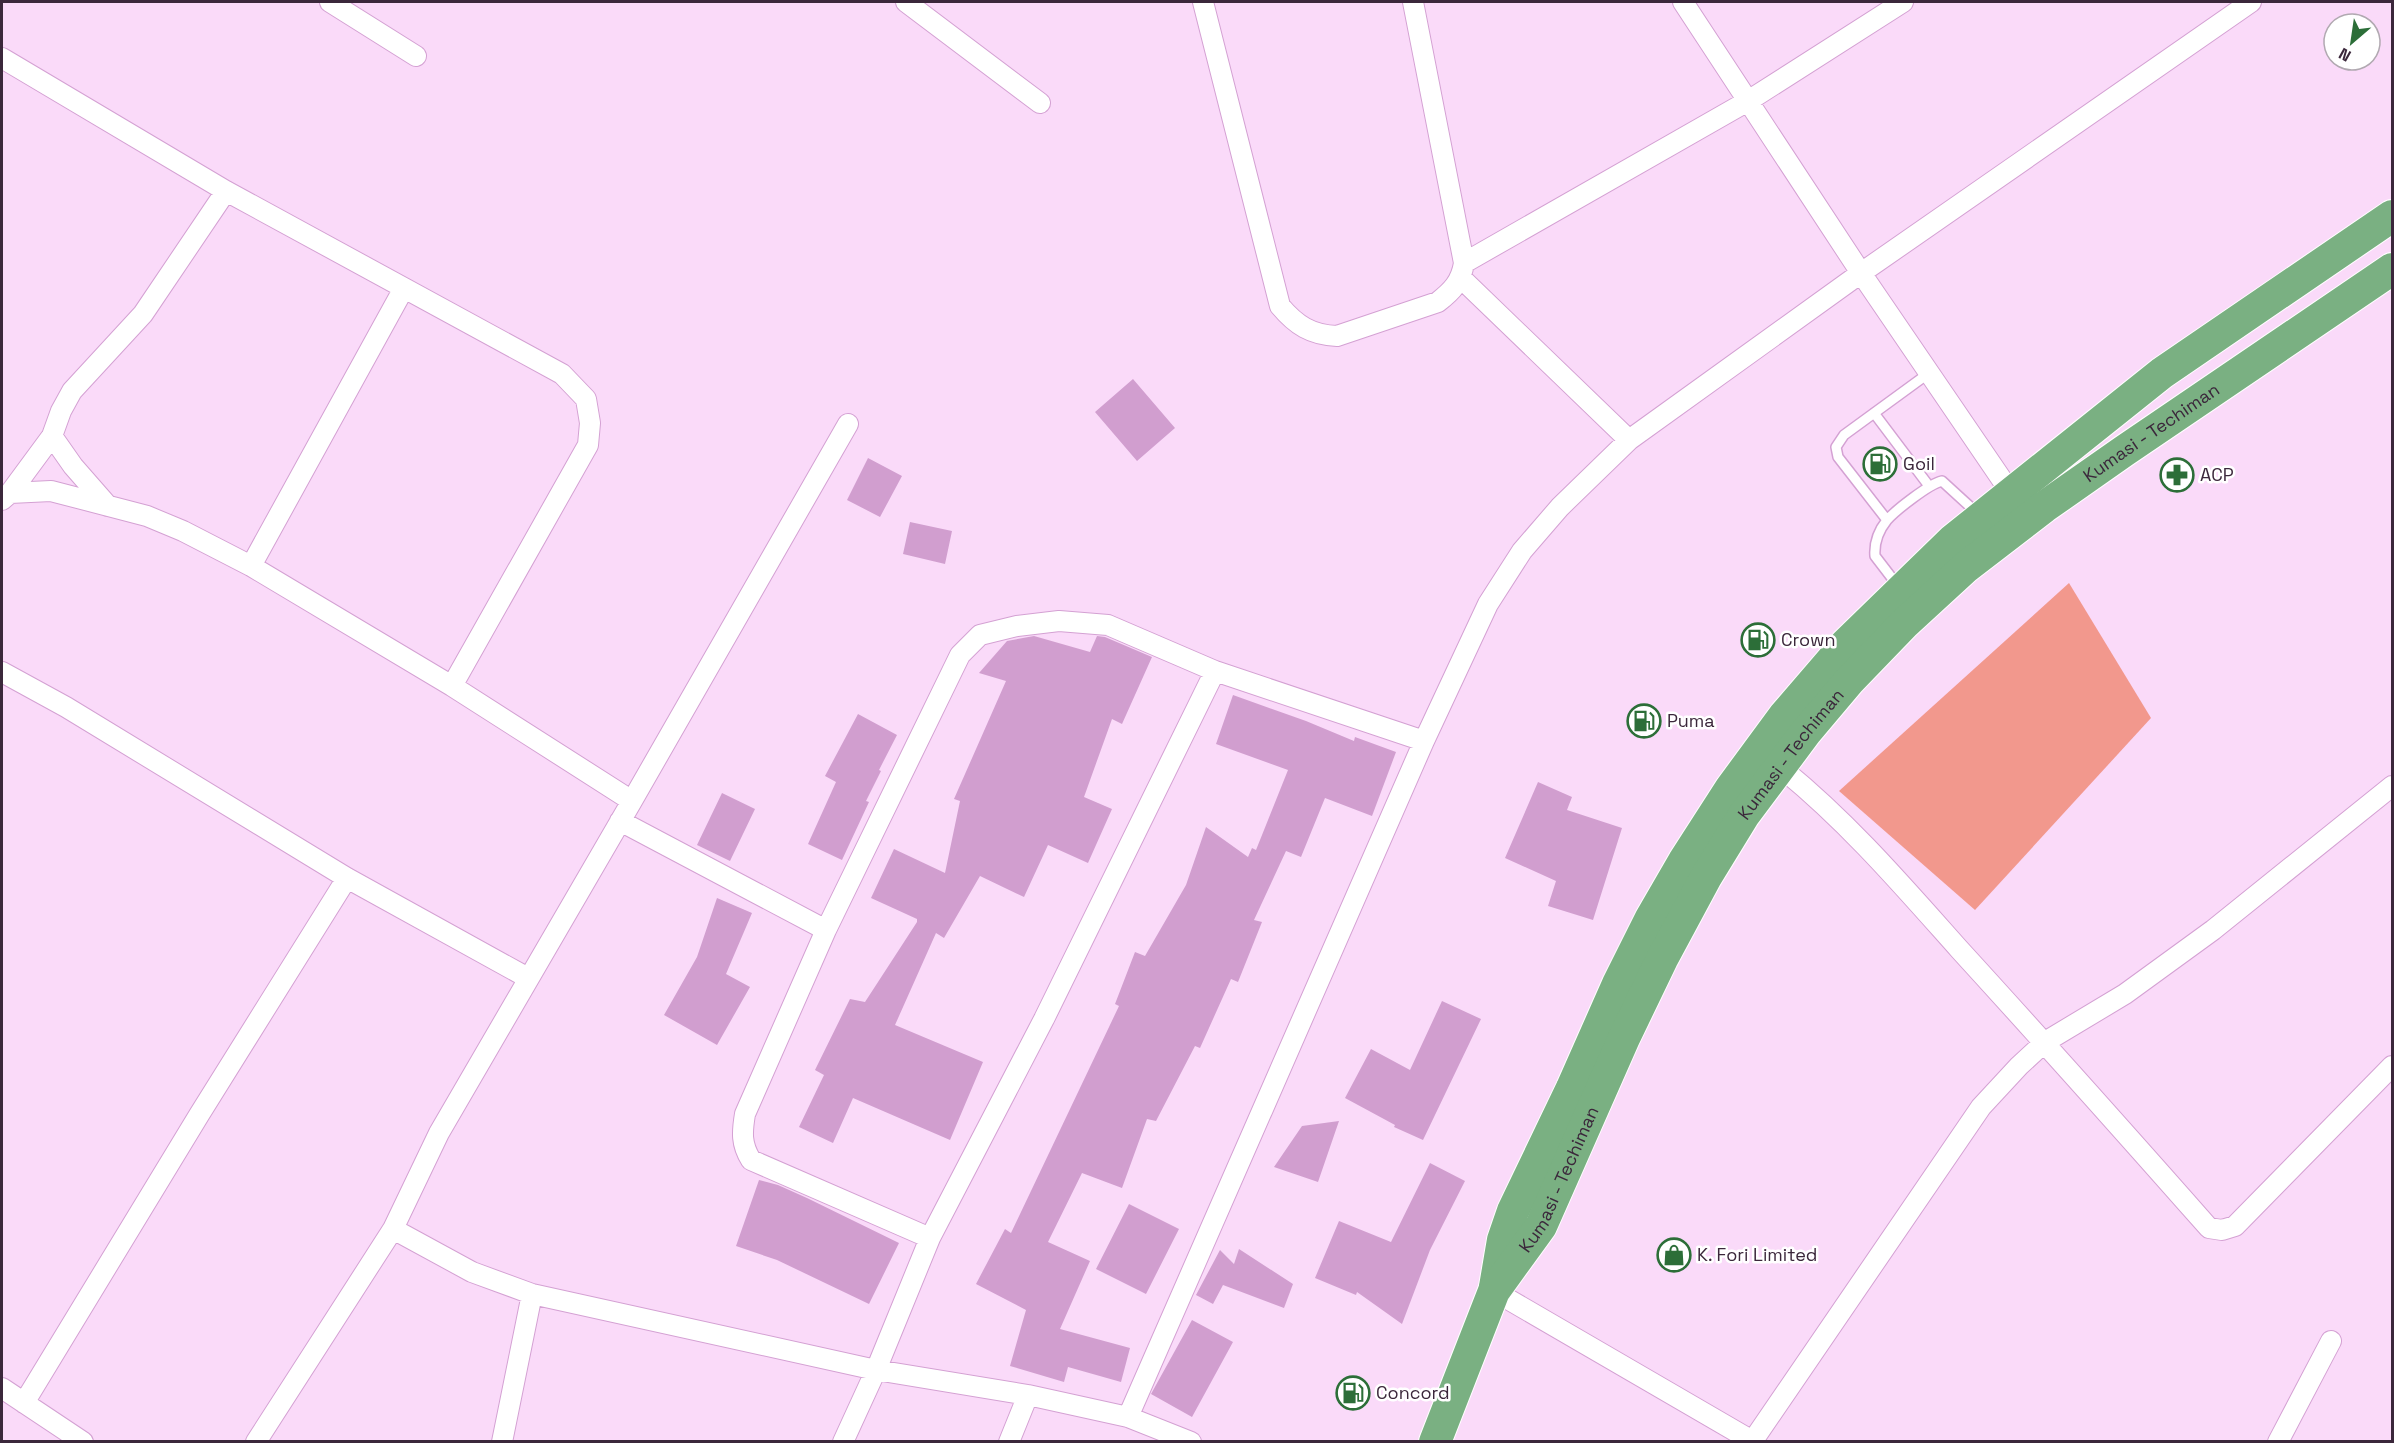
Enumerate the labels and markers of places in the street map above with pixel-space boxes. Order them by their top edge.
fuel station icon: Goil [1862,446,1898,482]
place label: Goil [1903,452,1935,475]
pharmacy icon: ACP [2159,457,2195,493]
place label: ACP [2200,463,2234,486]
fuel station icon: Crown [1740,622,1776,658]
place label: Crown [1781,628,1835,651]
fuel station icon: Puma [1626,703,1662,739]
place label: Puma [1667,709,1715,732]
shop icon: K. Fori Limited [1656,1237,1692,1273]
place label: K. Fori Limited [1697,1243,1817,1266]
fuel station icon: Concord [1335,1375,1371,1411]
place label: Concord [1376,1381,1450,1404]

